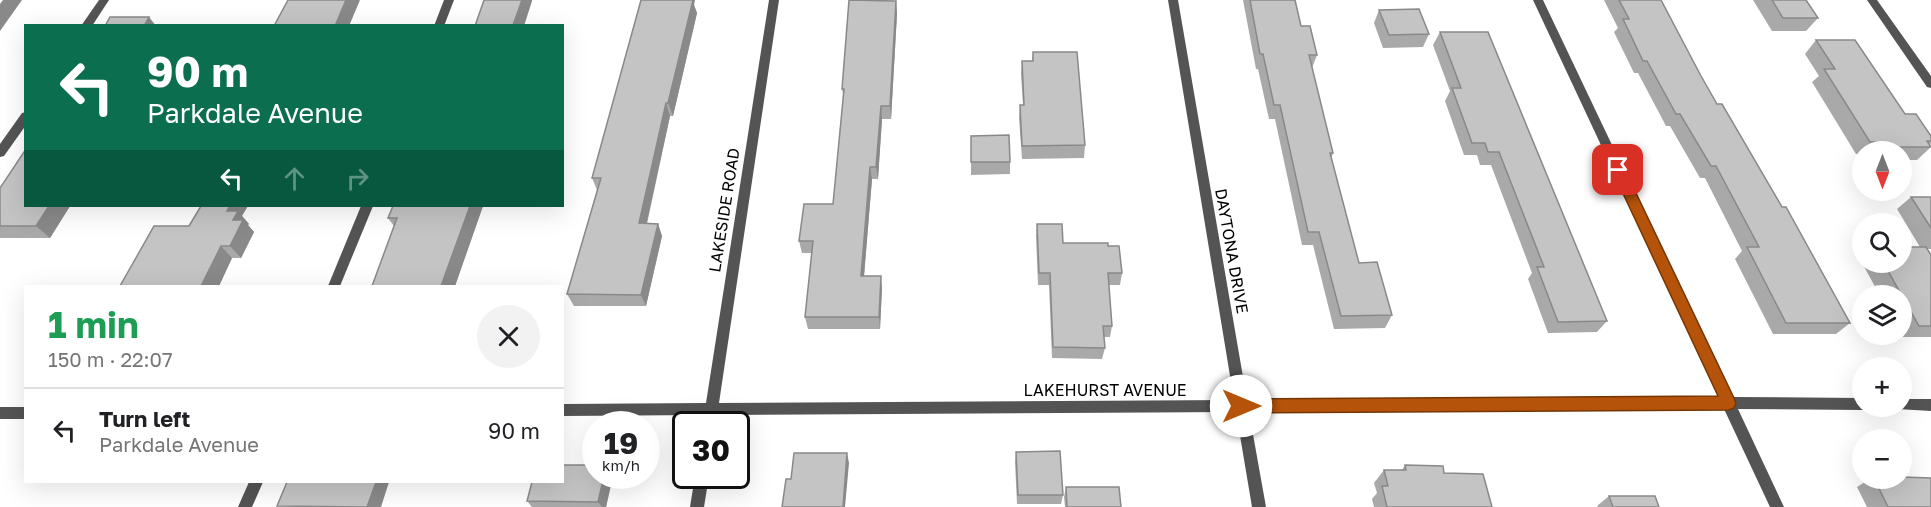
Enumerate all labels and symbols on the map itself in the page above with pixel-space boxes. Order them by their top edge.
north arrow [1852,141,1912,201]
pin [1592,144,1643,195]
street label: LAKESIDE ROAD [704,146,744,274]
street label: DAYTONA DRIVE [1211,187,1253,315]
position arrow [1209,374,1273,438]
street label: LAKEHURST AVENUE [1023,380,1187,400]
speed limit sign: 30 [672,411,750,489]

